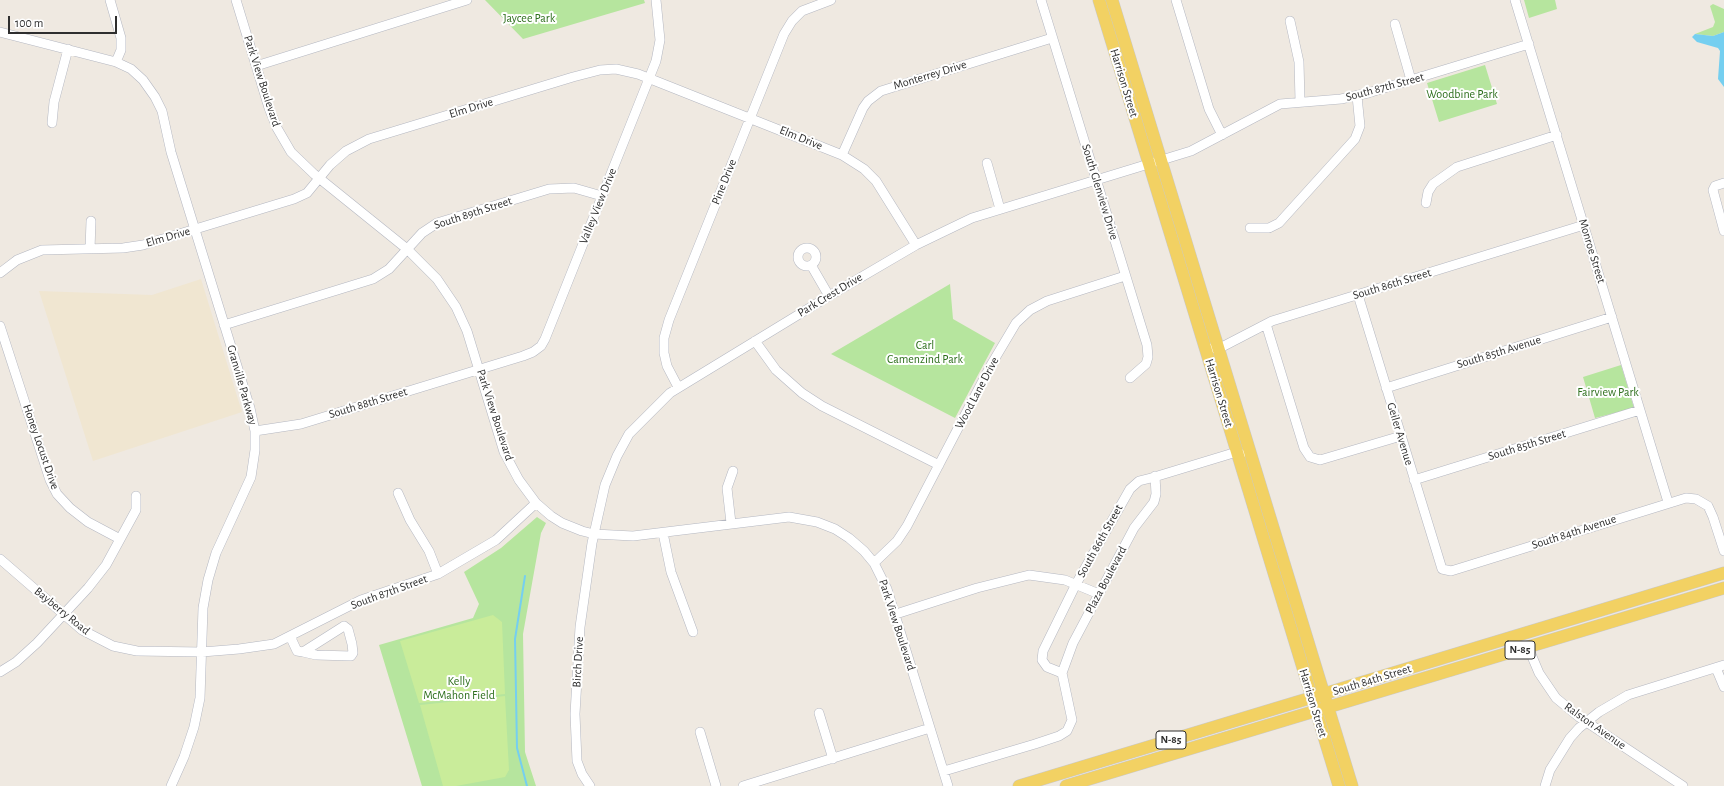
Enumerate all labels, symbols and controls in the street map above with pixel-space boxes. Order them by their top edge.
scale bar [10,8,119,34]
park label: Jaycee Park [503,11,555,25]
text: 100 m [15,17,43,29]
street label: Park View Boulevard [240,34,284,128]
street label: Harrison Street [1107,47,1141,119]
street label: Monterrey Drive [892,57,968,93]
street label: South 87th Street [1344,70,1426,104]
park label: Woodbine Park [1426,87,1498,101]
street label: Elm Drive [447,94,495,122]
street label: Elm Drive [777,123,825,153]
street label: South Glenview Drive [1079,142,1121,242]
street label: Pine Drive [708,157,740,207]
street label: Valley View Drive [576,166,620,246]
street label: South 89th Street [432,194,514,232]
street label: Monroe Street [1575,217,1609,285]
street label: Elm Drive [144,224,192,250]
street label: South 86th Street [1351,265,1433,303]
street label: Park Crest Drive [795,270,865,320]
street label: South 85th Avenue [1455,332,1543,372]
park label: Carl Camenzind Park [887,338,963,366]
street label: Granville Parkway [224,343,260,427]
street label: Wood Lane Drive [952,355,1002,431]
street label: Harrison Street [1202,357,1236,429]
street label: Park View Boulevard [473,368,517,462]
street label: South 88th Street [327,384,409,422]
park label: Fairview Park [1577,385,1639,399]
street label: Geiler Avenue [1384,401,1416,467]
street label: Honey Locust Drive [20,402,62,492]
street label: South 85th Street [1486,426,1568,464]
street label: South 86th Street [1074,502,1126,580]
street label: South 84th Avenue [1530,512,1618,552]
street label: Plaza Boulevard [1082,544,1130,616]
street label: South 87th Street [349,571,429,613]
street label: Park View Boulevard [875,578,919,672]
street label: Bayberry Road [31,584,93,638]
street label: Birch Drive [569,636,587,688]
road number: N-85 [1505,641,1535,659]
street label: South 84th Street [1331,661,1413,699]
street label: Harrison Street [1296,667,1330,739]
park label: Kelly McMahon Field [423,674,495,702]
street label: Ralston Avenue [1561,699,1629,753]
road number: N-85 [1156,731,1186,749]

